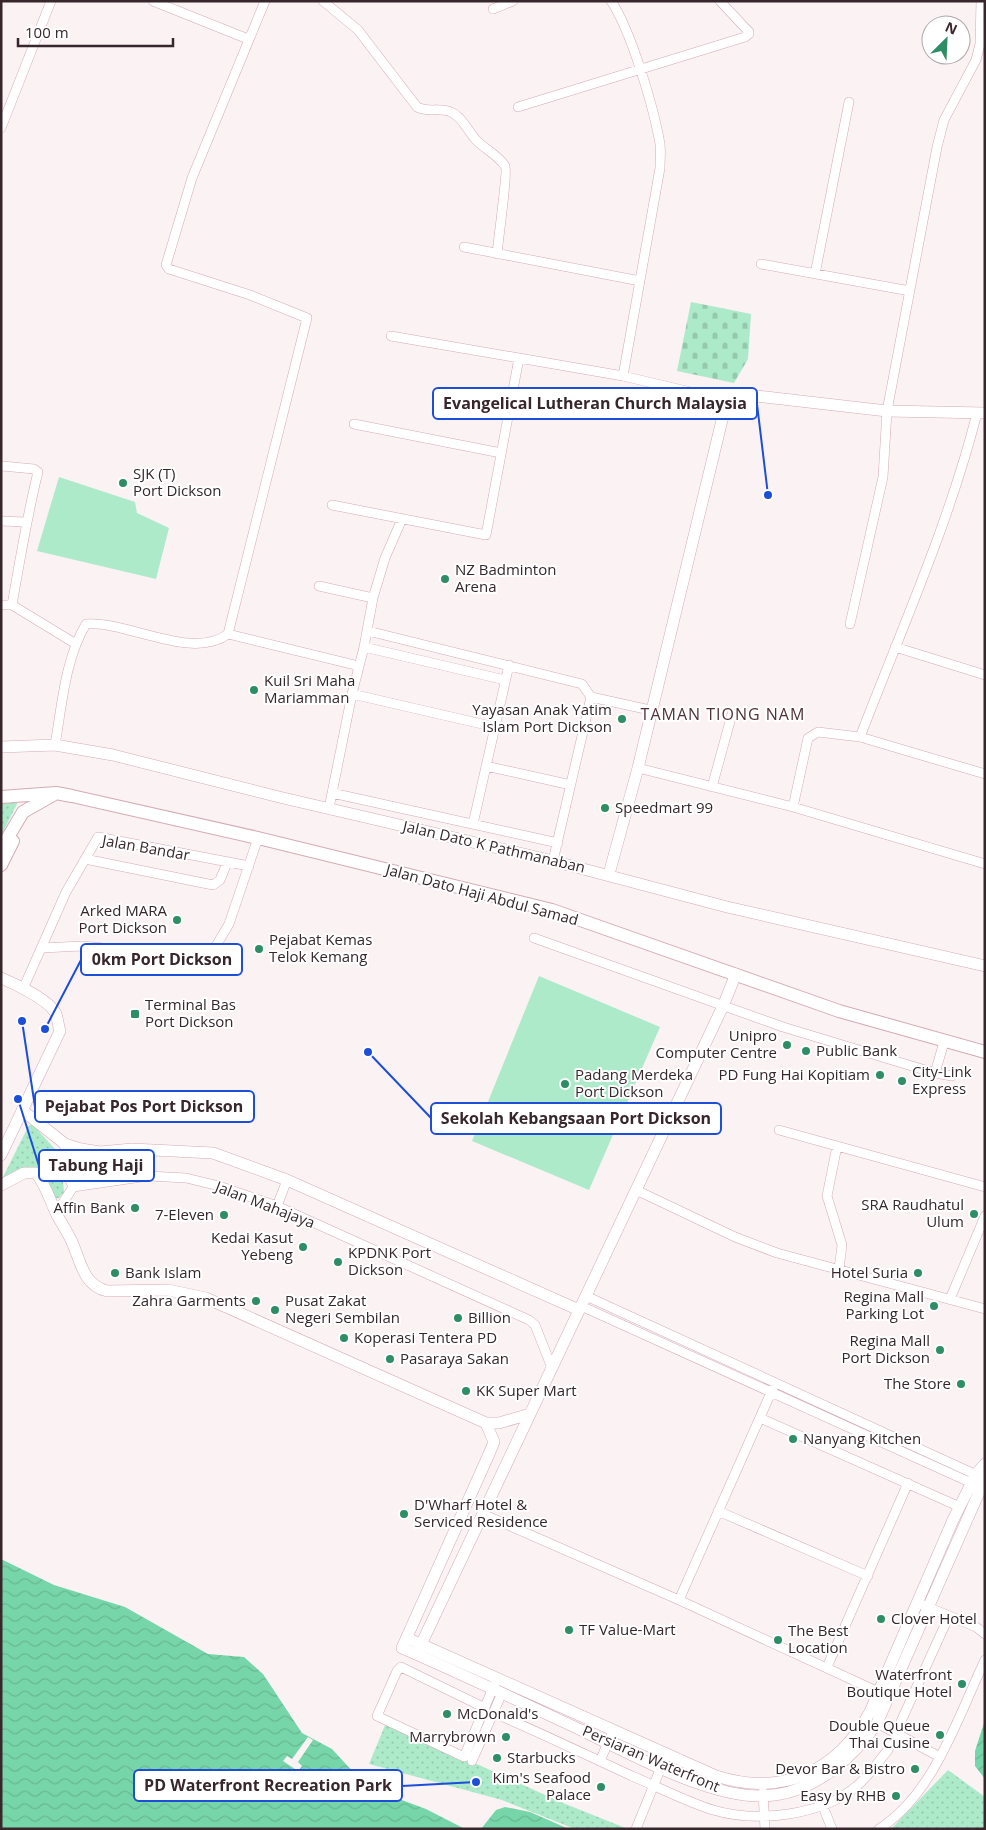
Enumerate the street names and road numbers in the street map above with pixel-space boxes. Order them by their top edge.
street label: Jalan Dato K Pathmanaban [399,815,587,877]
street label: Jalan Bandar [99,829,191,865]
street label: Jalan Dato Haji Abdul Samad [382,858,581,929]
street label: Jalan Mahajaya [211,1175,318,1232]
street label: Persiaran Waterfront [580,1720,723,1796]

